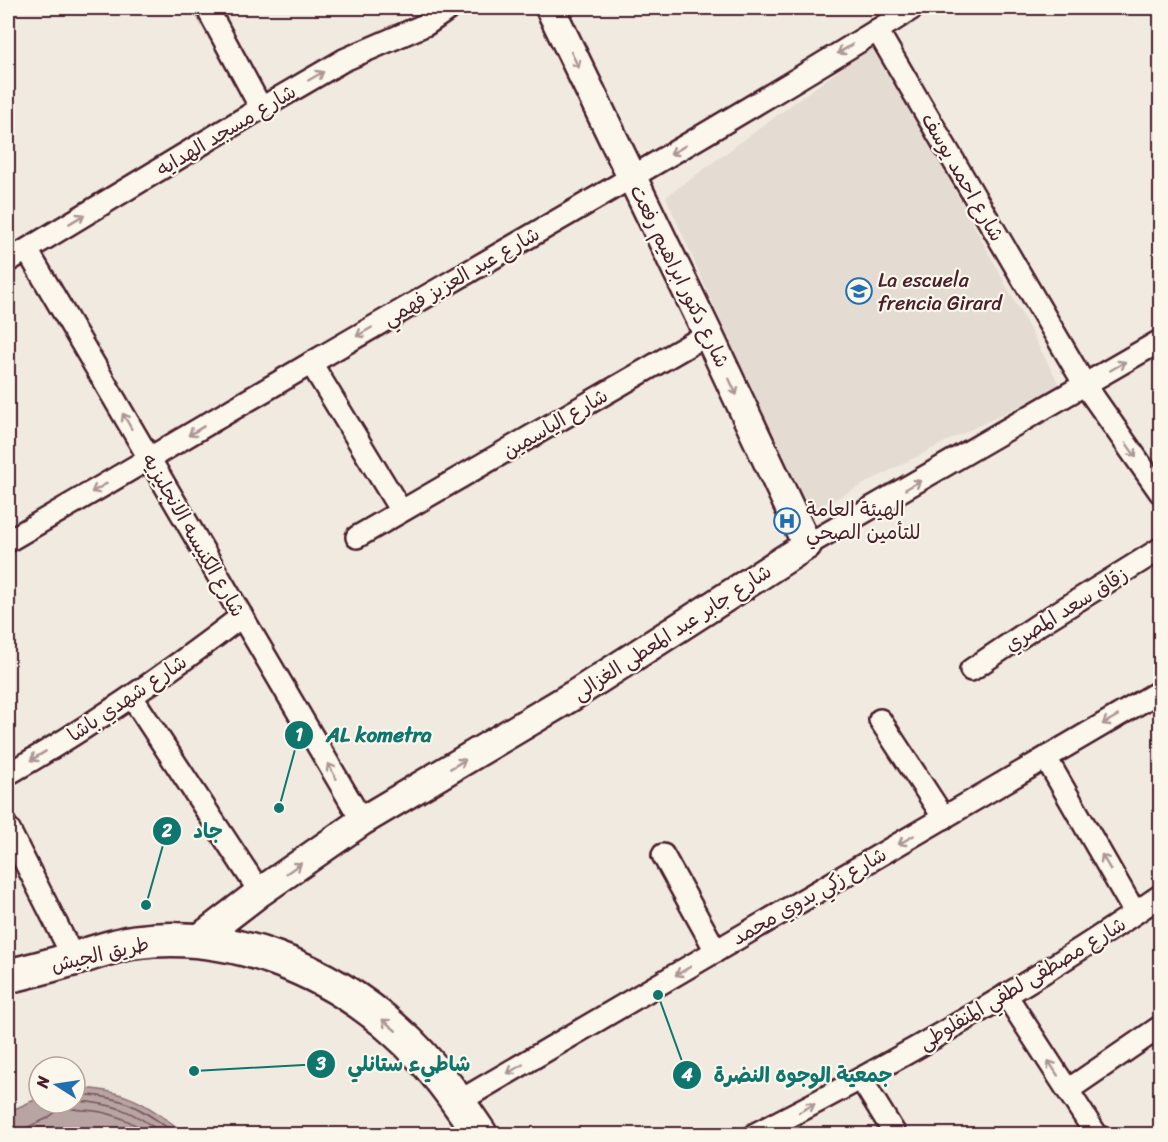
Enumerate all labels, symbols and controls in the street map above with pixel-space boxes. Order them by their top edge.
one-way arrow [837,44,854,56]
one-way arrow [570,51,582,69]
one-way arrow [307,70,324,82]
street label: شارع مسجد الهدايه [149,75,303,186]
street label: شارع احمد يوسف [911,106,1014,248]
one-way arrow [670,144,687,156]
street label: شارع دكتور ابراهيم رفعت [620,178,739,374]
one-way arrow [68,213,85,225]
street label: شارع عبد العزيز فهمي [376,217,547,336]
place label: La escuela frencia Girard [878,263,1003,321]
school or university icon: La escuela frencia Girard [844,276,874,306]
one-way arrow [356,327,373,339]
one-way arrow [1109,360,1126,372]
one-way arrow [728,378,740,396]
street label: شارع الياسمين [495,379,615,468]
one-way arrow [121,413,133,430]
one-way arrow [188,426,205,438]
one-way arrow [1125,441,1137,457]
street label: شارع الكنيسه الانجليزيه [132,447,255,624]
one-way arrow [904,478,921,490]
one-way arrow [91,483,108,495]
place label: الهيئة العامة للتأمين الصحي [806,492,921,550]
hospital icon: الهيئة العامة للتأمين الصحي [772,506,802,536]
street label: شارع جابر عبد المعطى الغزالى [565,555,779,710]
street label: زقاق سعد المصري [998,557,1135,661]
street label: شارع شهدي باشا [60,645,194,752]
one-way arrow [1102,714,1119,726]
callout: AL kometra [284,715,443,754]
text: AL kometra [325,716,432,754]
text: 1 [295,719,303,751]
one-way arrow [30,751,47,763]
one-way arrow [449,757,466,769]
one-way arrow [326,763,338,780]
callout: جاد [152,811,235,850]
text: جاد [193,812,223,850]
text: 2 [161,815,173,847]
one-way arrow [897,835,915,846]
street label: شارع زكي بدوي محمد [725,838,894,955]
one-way arrow [1100,854,1112,871]
one-way arrow [285,862,301,874]
street label: شارع مصطفى لطفي المنفلوطى [911,907,1133,1060]
street label: طريق الجيش [48,926,153,983]
one-way arrow [675,965,692,977]
one-way arrow [382,1018,397,1032]
callout: شاطيء ستانلي [306,1044,483,1083]
text: شاطيء ستانلي [348,1045,470,1083]
text: 3 [315,1048,326,1080]
north arrow [27,1055,87,1115]
callout: جمعية الوجوه النضرة [672,1055,905,1094]
text: جمعية الوجوه النضرة [713,1056,893,1094]
text: 4 [680,1059,693,1091]
one-way arrow [1047,1060,1059,1077]
one-way arrow [507,1064,524,1076]
text: N [27,1073,58,1091]
one-way arrow [798,1102,815,1114]

